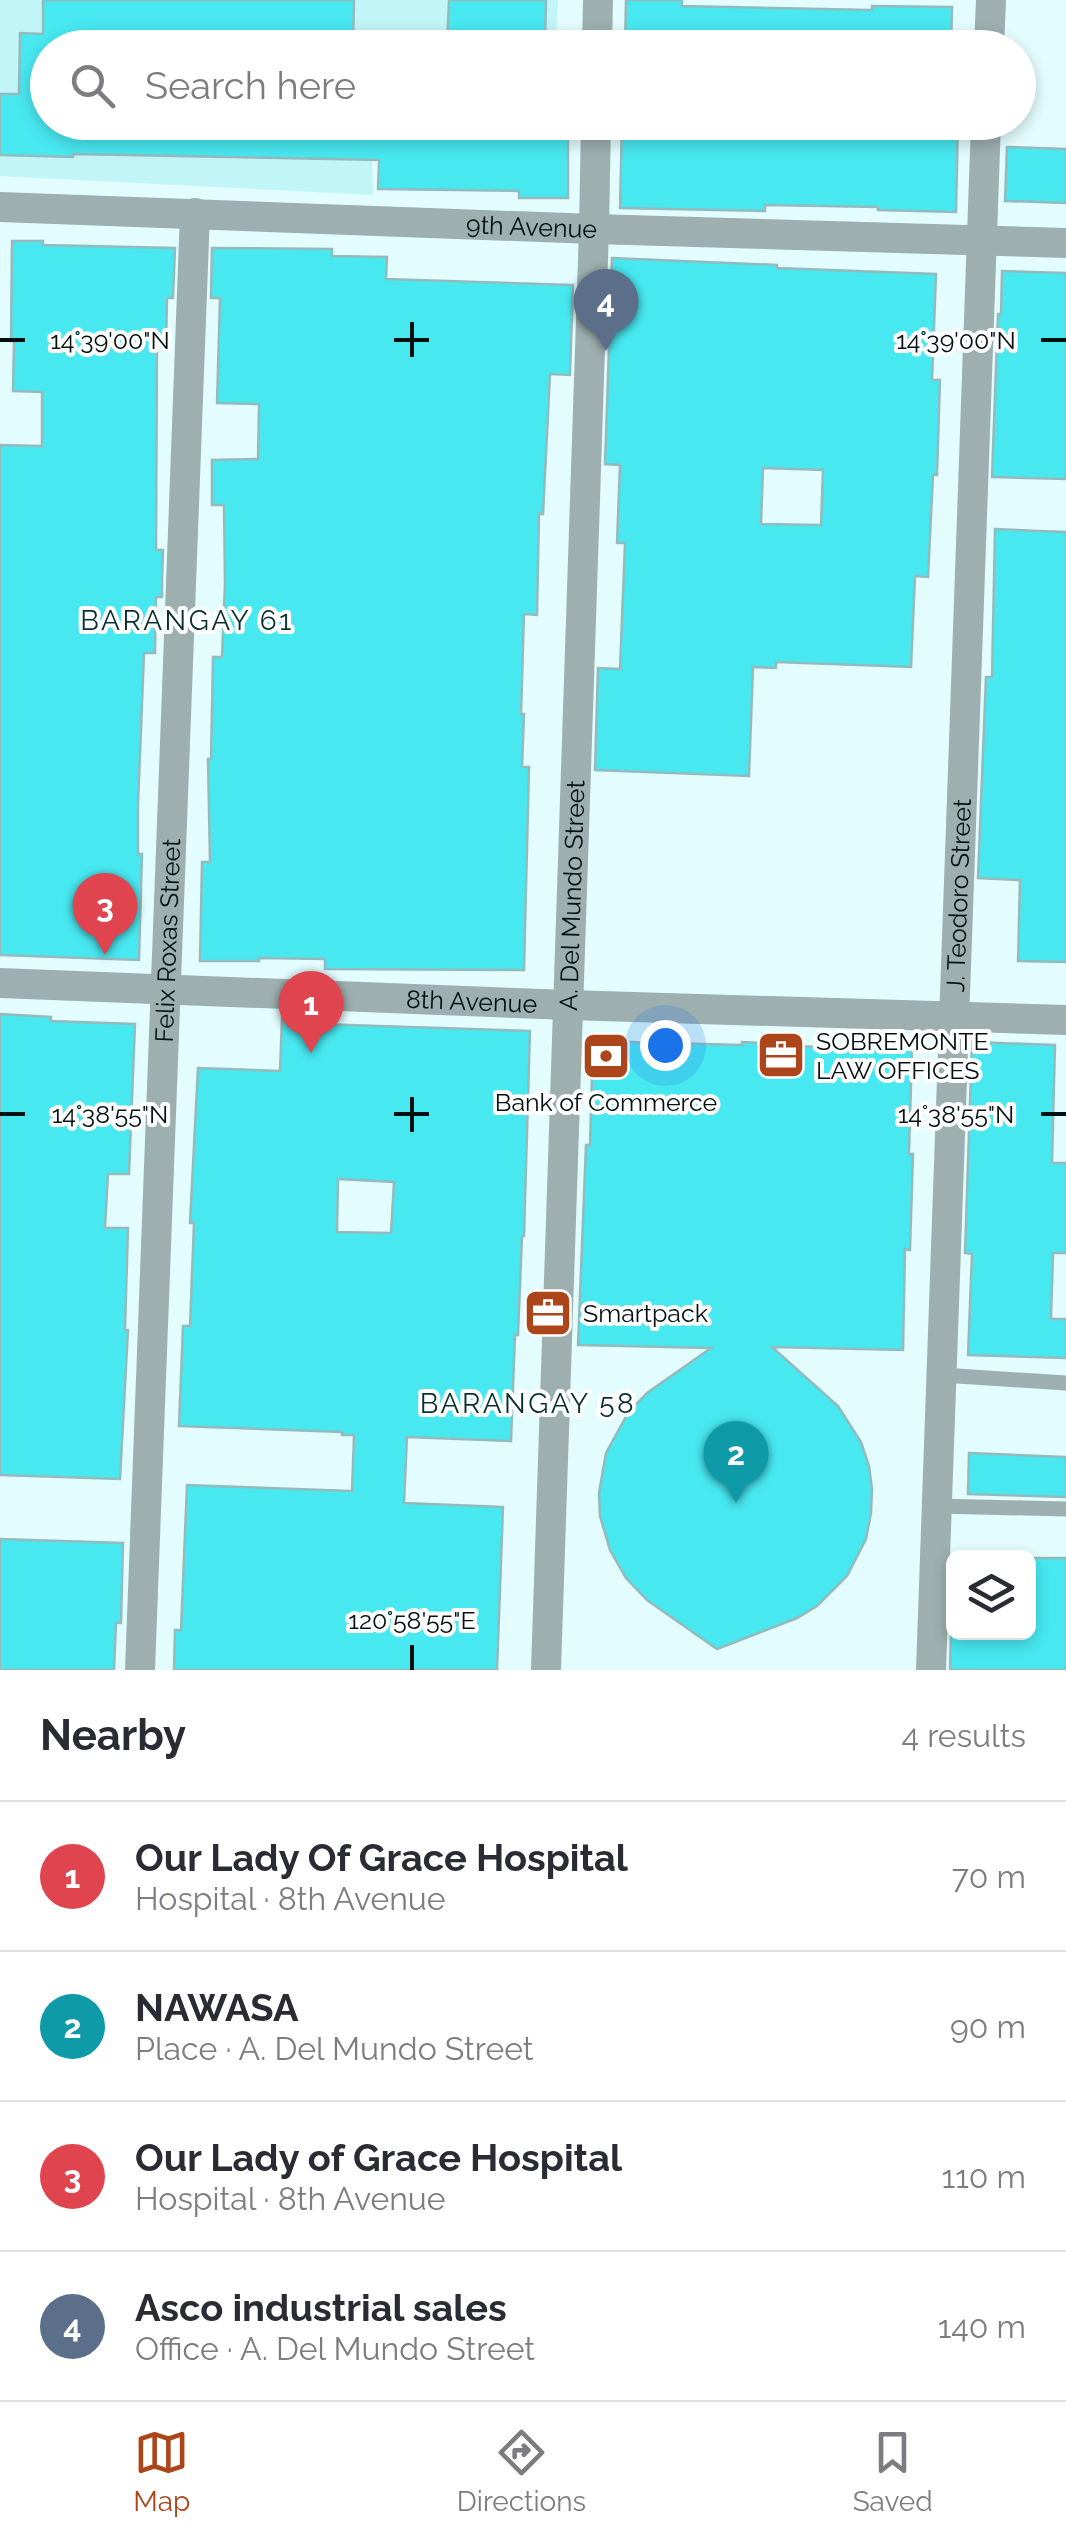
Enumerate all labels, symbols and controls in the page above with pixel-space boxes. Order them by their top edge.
search box [30,30,1036,140]
icon: search [65,58,120,113]
text: Search here [145,63,356,108]
street label: 9th Avenue [466,209,598,244]
pin: 4 [574,268,638,351]
text: 14°39'00"N [50,325,170,355]
text: 14°39'00"N [896,325,1016,355]
district label: BARANGAY 61 [80,604,294,637]
street label: A. Del Mundo Street [553,779,591,1011]
street label: J. Teodoro Street [940,798,977,993]
street label: Felix Roxas Street [149,837,186,1043]
pin: 3 [72,872,138,955]
pin: 1 [278,970,344,1053]
street label: 8th Avenue [406,984,538,1019]
your location [640,1020,691,1071]
place label: SOBREMONTE LAW OFFICES [816,1026,989,1085]
office icon: SOBREMONTE LAW OFFICES [755,1029,807,1081]
bank icon: Bank of Commerce [580,1030,632,1082]
place label: Bank of Commerce [495,1087,717,1117]
text: 14°38'55"N [52,1099,168,1129]
text: 14°38'55"N [898,1099,1014,1129]
office icon: Smartpack [522,1287,574,1339]
place label: Smartpack [583,1298,709,1328]
district label: BARANGAY 58 [420,1387,636,1420]
pin: 2 [704,1420,768,1503]
map controls [946,1550,1036,1640]
button: layers [946,1550,1036,1640]
text: 120°58'55"E [348,1605,476,1635]
text: Nearby [40,1711,186,1760]
text: 4 results [902,1717,1026,1754]
text: Our Lady Of Grace Hospital [135,1835,628,1880]
text: 1 [65,1858,80,1895]
text: 70 m [952,1858,1026,1895]
text: Hospital · 8th Avenue [135,1880,446,1917]
text: NAWASA [135,1985,298,2030]
text: 2 [63,2008,82,2045]
text: 90 m [950,2008,1026,2045]
text: Place · A. Del Mundo Street [135,2030,534,2067]
text: Our Lady of Grace Hospital [135,2135,622,2180]
text: 3 [64,2158,81,2195]
text: 110 m [941,2158,1026,2195]
text: Hospital · 8th Avenue [135,2180,446,2217]
text: Asco industrial sales [135,2285,507,2330]
text: 4 [63,2308,82,2345]
text: 140 m [938,2308,1026,2345]
text: Office · A. Del Mundo Street [135,2330,535,2367]
tab: Map [133,2425,190,2518]
tab: Directions [457,2425,586,2518]
tab: Saved [853,2425,933,2518]

